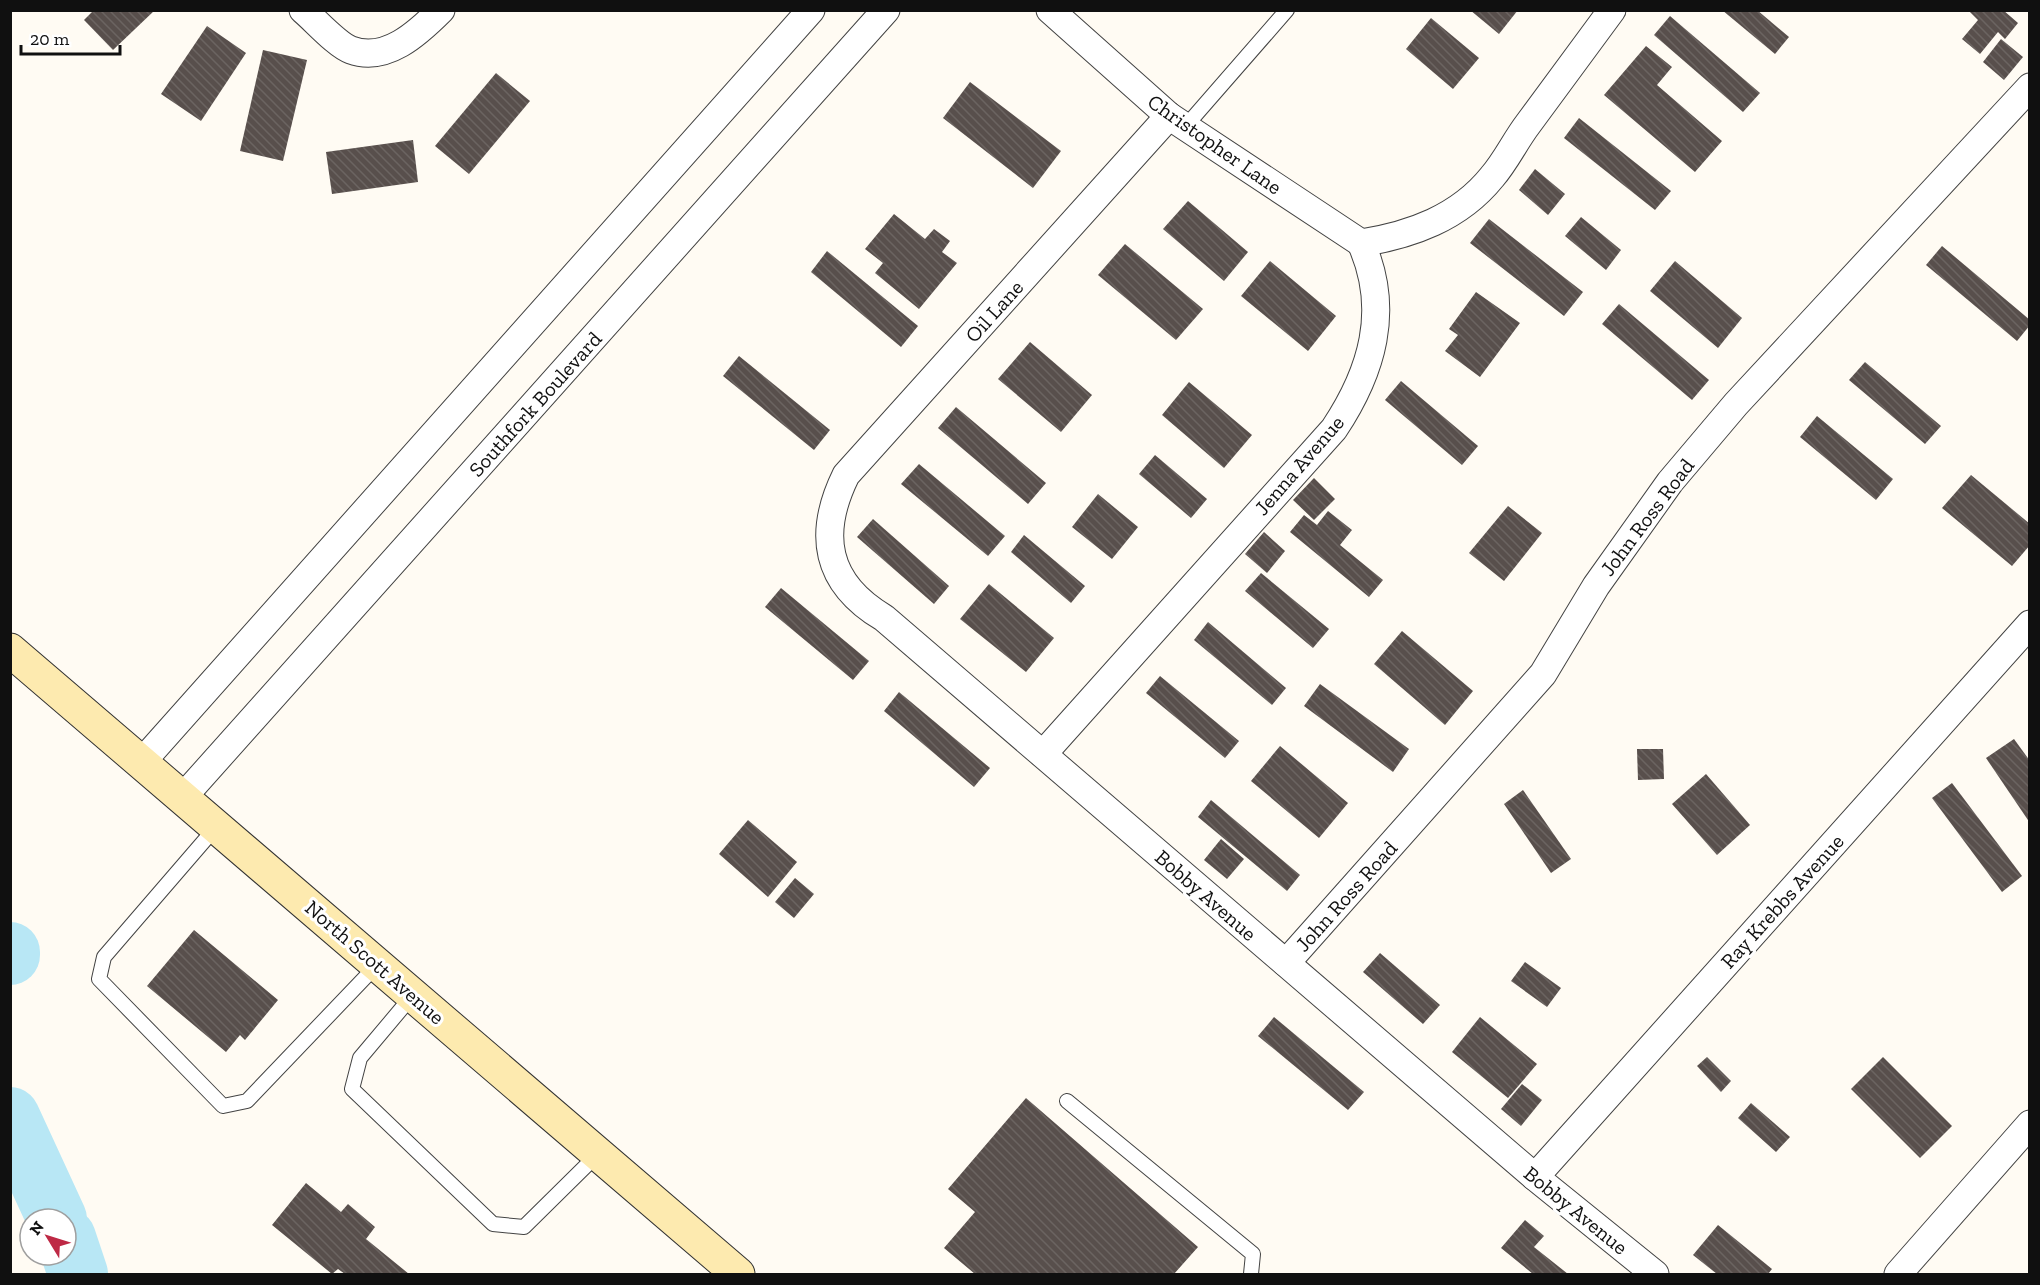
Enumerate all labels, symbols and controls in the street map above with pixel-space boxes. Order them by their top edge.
scale bar [21,18,120,56]
text: 20 m [30,28,70,50]
street label: Christopher Lane [1143,89,1287,200]
street label: Oil Lane [960,275,1028,347]
street label: Southfork Boulevard [463,326,607,482]
street label: Jenna Avenue [1249,410,1349,520]
street label: John Ross Road [1595,453,1699,581]
street label: Ray Krebbs Avenue [1715,829,1849,973]
street label: John Ross Road [1290,835,1402,956]
street label: Bobby Avenue [1150,844,1262,946]
street label: North Scott Avenue [300,895,450,1029]
street label: Bobby Avenue [1519,1161,1633,1260]
north arrow [18,1207,78,1267]
text: N [25,1217,48,1239]

